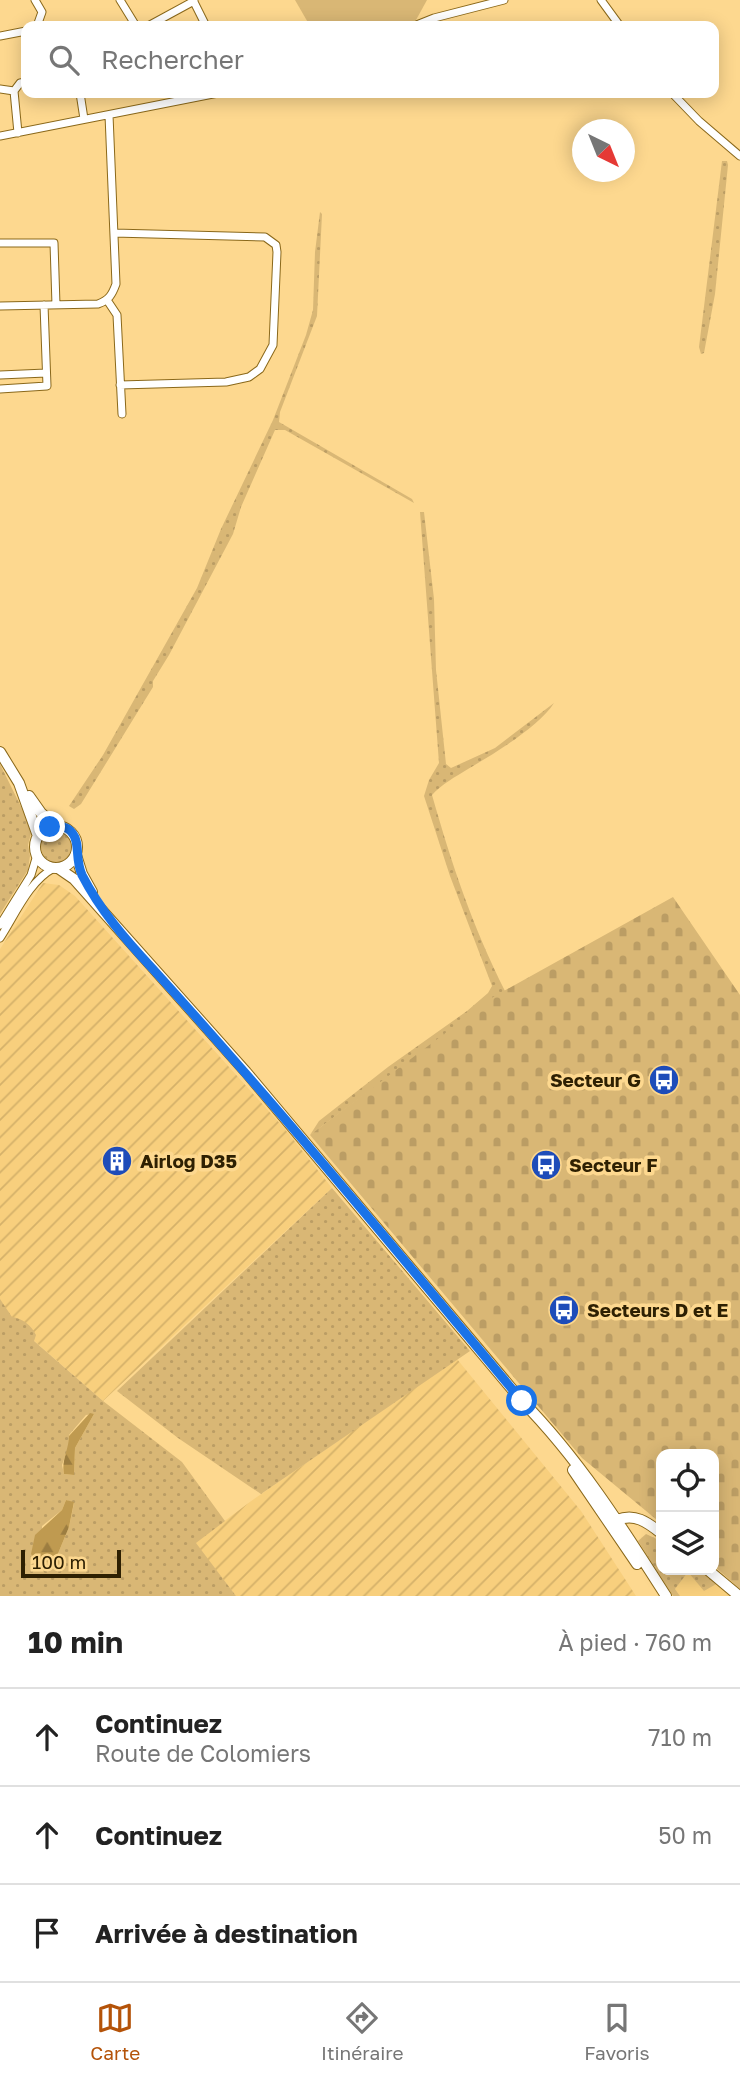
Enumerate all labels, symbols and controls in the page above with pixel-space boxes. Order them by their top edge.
search box [21,21,719,98]
icon: search [45,41,83,79]
text: Rechercher [101,44,244,75]
north arrow [572,119,635,182]
route end [34,811,65,842]
bus stop icon: Secteur G [647,1063,681,1097]
place label: Secteur G [550,1068,641,1091]
building icon: Airlog D35 [100,1144,134,1178]
bus stop icon: Secteur F [529,1148,563,1182]
place label: Airlog D35 [140,1149,237,1172]
place label: Secteur F [569,1153,657,1176]
bus stop icon: Secteurs D et E [547,1293,581,1327]
place label: Secteurs D et E [587,1298,729,1321]
route start [506,1385,537,1416]
map controls [656,1449,719,1575]
button: locate [656,1449,719,1512]
button: layers [656,1512,719,1575]
scale bar [21,1547,121,1579]
text: 100 m [32,1550,86,1573]
text: 10 min [28,1624,123,1660]
text: À pied · 760 m [558,1628,712,1656]
text: Continuez [95,1708,222,1739]
icon: ahead [28,1718,66,1756]
text: 710 m [648,1723,712,1751]
text: Route de Colomiers [95,1739,311,1767]
icon: ahead [28,1816,66,1854]
text: Continuez [95,1820,222,1851]
text: 50 m [658,1821,712,1849]
icon: arrive [28,1914,66,1952]
text: Arrivée à destination [95,1918,358,1949]
tab: Carte [90,1999,140,2064]
tab: Itinéraire [321,1999,404,2064]
tab: Favoris [584,1999,650,2064]

